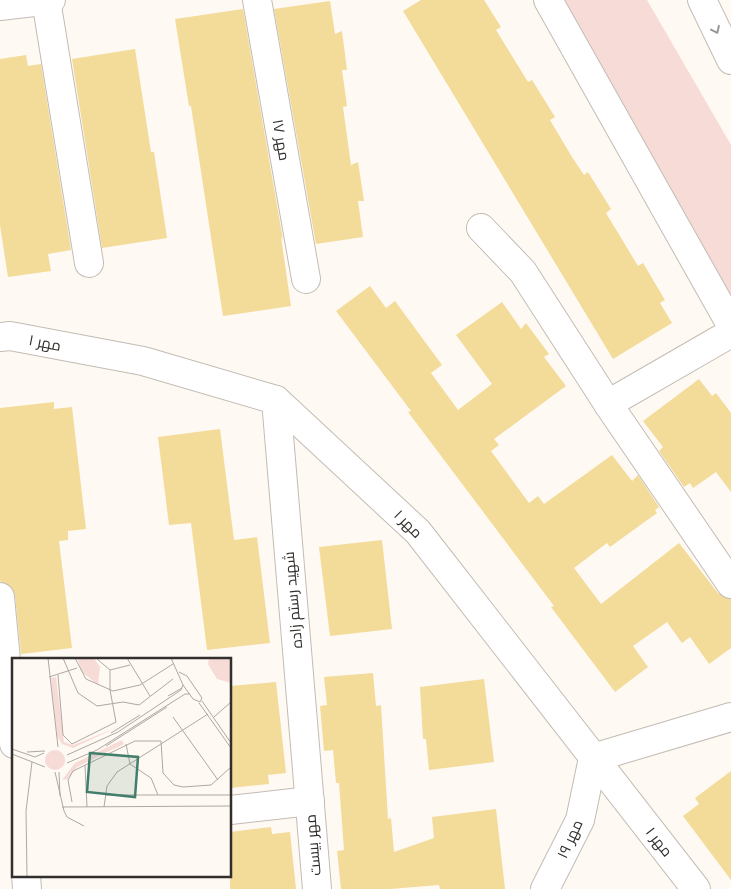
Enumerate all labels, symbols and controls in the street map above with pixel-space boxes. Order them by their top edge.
one-way arrow [710,25,721,34]
street label: مهر ۱۷ [268,117,295,162]
street label: مهر ۱ [27,329,63,356]
street label: مهر ۱ [389,505,427,543]
street label: شهید رستم زاده [278,551,307,649]
inset map [12,658,231,876]
street label: مهر بیست [299,813,326,877]
street label: مهر ۱۹ [552,816,588,862]
street label: مهر ۱ [641,822,678,861]

